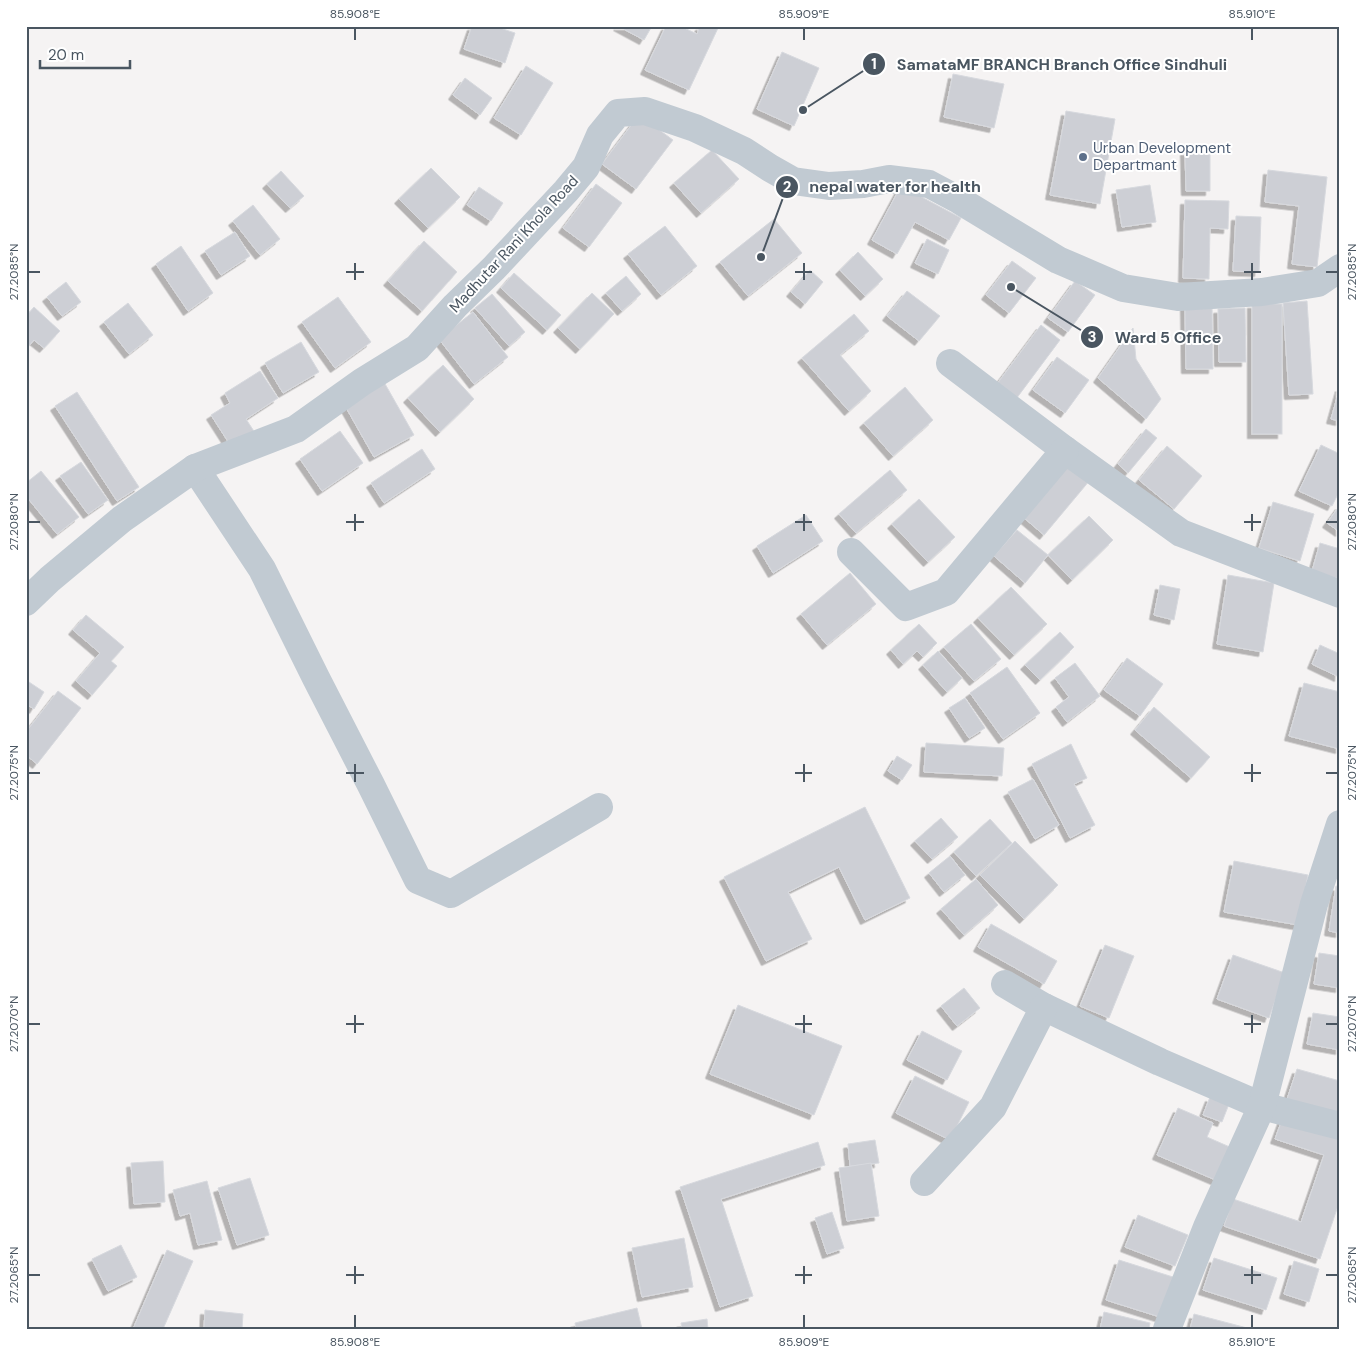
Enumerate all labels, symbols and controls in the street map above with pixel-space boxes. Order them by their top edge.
text: 85.908°E [330,6,380,22]
text: 85.909°E [779,6,830,22]
text: 85.910°E [1229,6,1276,22]
scale bar [40,38,130,70]
text: 20 m [48,45,84,65]
callout: SamataMF BRANCH Branch Office Sindhuli [862,49,1237,80]
text: 1 [871,54,877,74]
text: SamataMF BRANCH Branch Office Sindhuli [897,54,1227,75]
place label: Urban Development Departmant [1093,138,1231,175]
marker: Urban Development Departmant [1077,151,1089,163]
street label: Madhutar Rani Khola Road [445,171,583,317]
callout: nepal water for health [774,171,991,202]
text: nepal water for health [809,176,981,197]
text: 2 [783,177,792,197]
text: 27.2085°N [6,244,22,300]
text: 27.2085°N [1344,244,1360,300]
callout: Ward 5 Office [1080,322,1232,353]
text: 3 [1087,327,1097,347]
text: Ward 5 Office [1115,327,1221,348]
text: 27.2080°N [6,493,22,551]
text: 27.2080°N [1344,493,1360,551]
text: 27.2075°N [6,745,22,801]
text: 27.2075°N [1344,745,1360,801]
text: 27.2070°N [6,996,22,1052]
text: 27.2070°N [1344,996,1360,1052]
text: 27.2065°N [6,1247,22,1303]
text: 27.2065°N [1344,1247,1360,1303]
text: 85.908°E [330,1334,380,1350]
text: 85.909°E [779,1334,830,1350]
text: 85.910°E [1229,1334,1276,1350]

